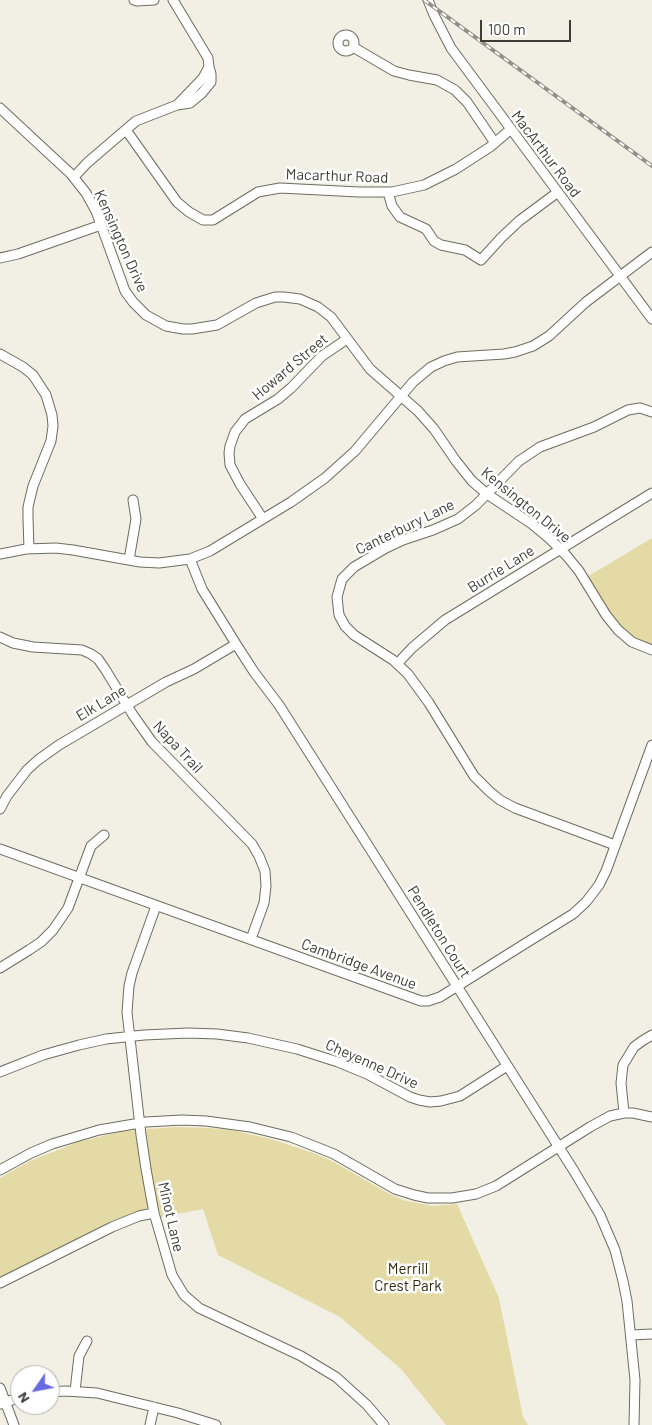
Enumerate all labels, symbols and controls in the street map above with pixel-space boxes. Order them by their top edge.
scale bar [482,10,573,42]
text: 100 m [488,20,526,38]
street label: MacArthur Road [507,107,585,201]
street label: Macarthur Road [285,165,389,187]
street label: Kensington Drive [90,187,152,295]
street label: Howard Street [248,330,332,404]
street label: Kensington Drive [478,463,574,547]
street label: Canterbury Lane [353,495,457,559]
street label: Burrie Lane [464,541,538,597]
street label: Elk Lane [73,681,129,725]
street label: Napa Trail [149,717,207,777]
street label: Pendleton Court [404,883,474,981]
street label: Cambridge Avenue [299,935,419,993]
street label: Cheyenne Drive [323,1035,421,1093]
street label: Minot Lane [154,1180,188,1254]
park label: Merrill Crest Park [374,1260,442,1295]
north arrow [10,1365,60,1415]
text: N [13,1389,33,1406]

